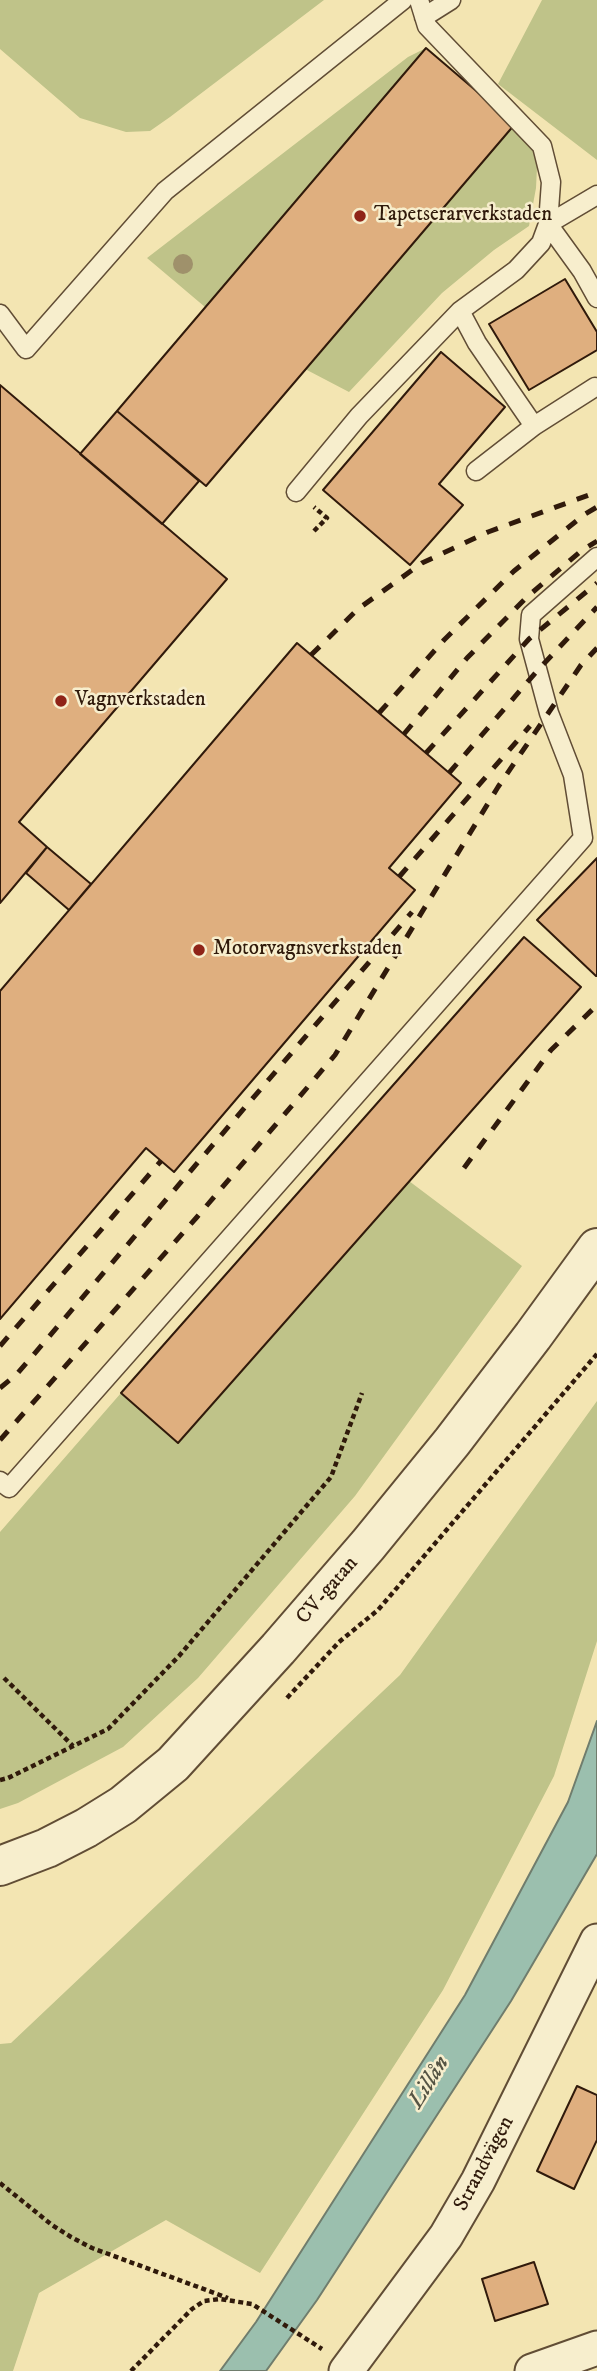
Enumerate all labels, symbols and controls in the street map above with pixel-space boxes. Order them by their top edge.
place label: Tapetserarverkstaden [374,203,552,229]
marker: Tapetserarverkstaden [352,208,368,224]
place label: Vagnverkstaden [75,688,206,714]
marker: Vagnverkstaden [53,693,69,709]
place label: Motorvagnsverkstaden [213,937,402,963]
marker: Motorvagnsverkstaden [191,942,207,958]
street label: CV-gatan [292,1552,364,1630]
water label: Lillån [403,2052,457,2114]
street label: Strandvägen [450,2112,520,2216]

